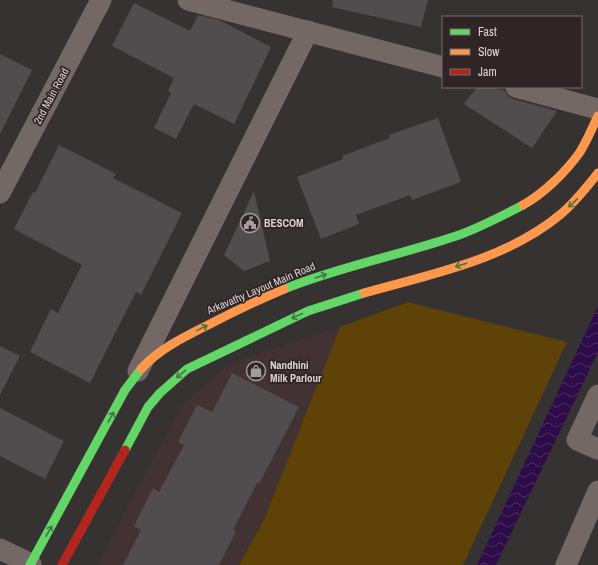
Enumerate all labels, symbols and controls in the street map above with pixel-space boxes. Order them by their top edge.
legend [442,16,582,88]
text: Fast [478,24,497,40]
text: Slow [478,44,500,60]
text: Jam [478,64,497,80]
street label: 2nd Main Road [30,65,72,127]
one-way arrow [568,198,578,207]
public building icon: BESCOM [239,212,261,234]
place label: BESCOM [264,216,304,230]
street label: Arkavathy Layout Main Road [204,259,317,318]
one-way arrow [454,262,467,269]
one-way arrow [314,271,326,279]
one-way arrow [291,313,303,320]
one-way arrow [195,324,207,331]
place label: Nandhini Milk Parlour [270,358,322,385]
shop icon: Nandhini Milk Parlour [245,360,267,382]
one-way arrow [175,370,186,379]
one-way arrow [108,411,115,423]
one-way arrow [45,525,53,537]

